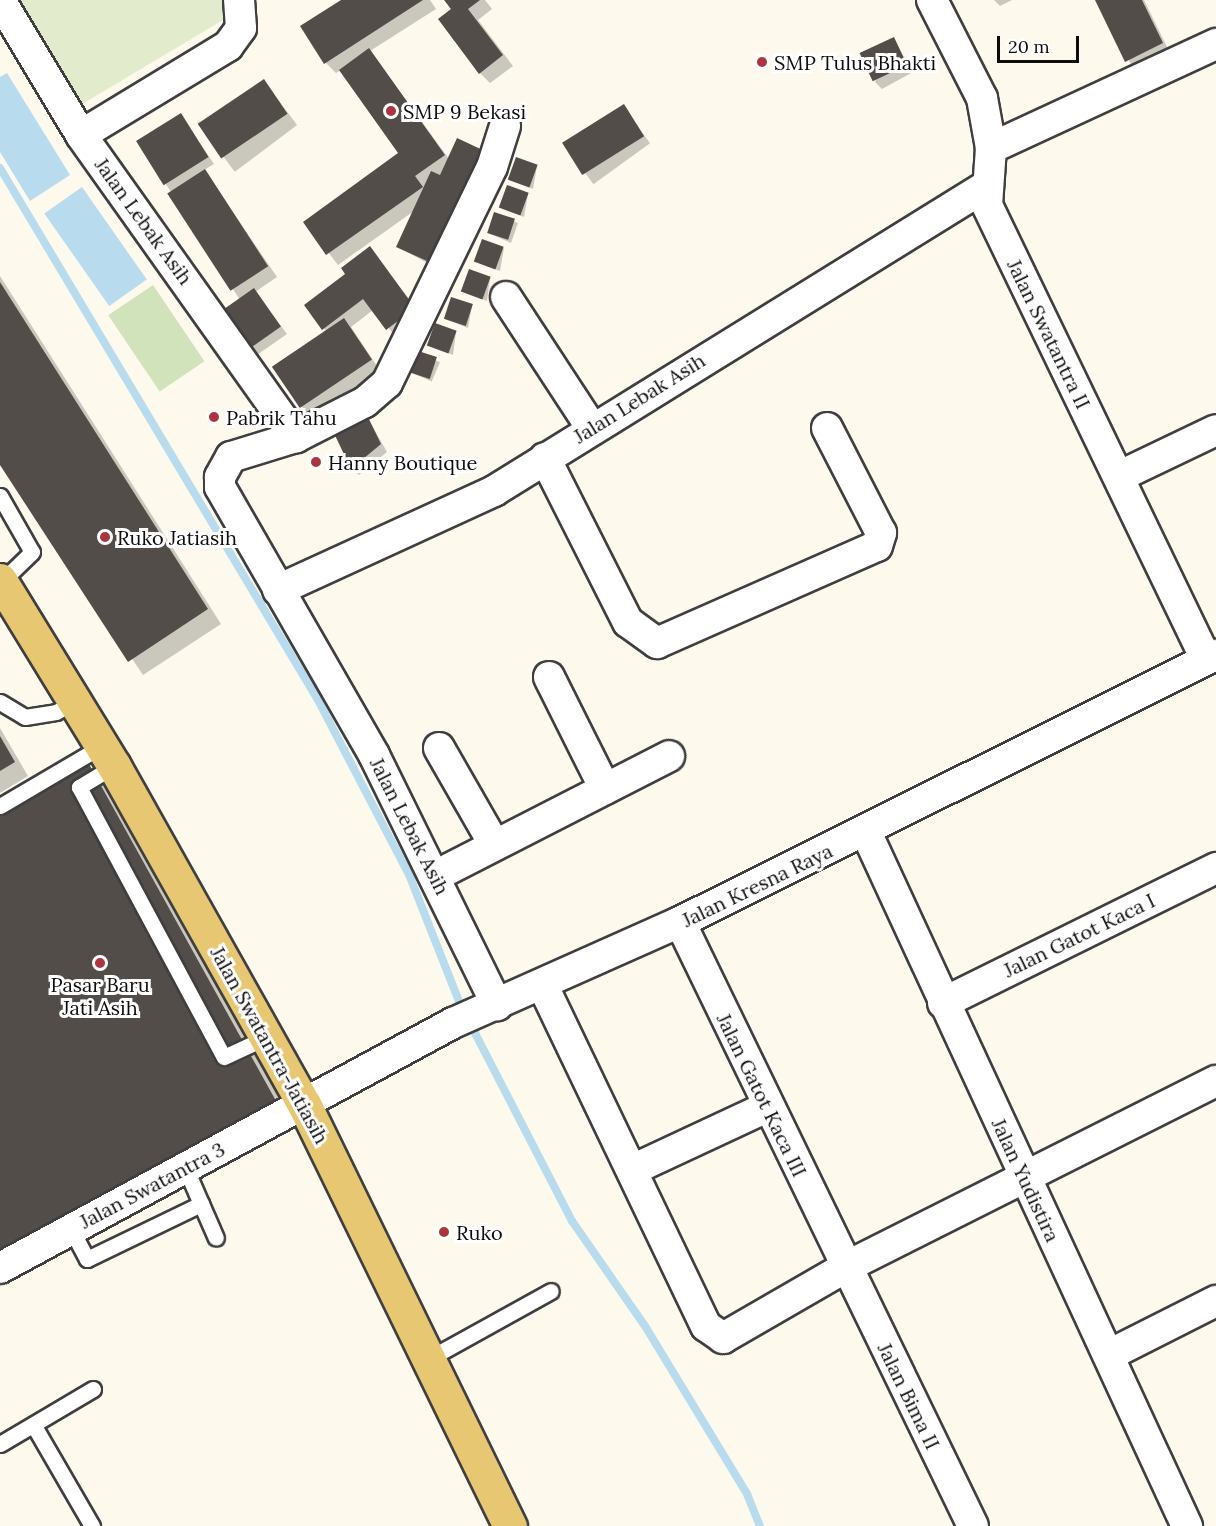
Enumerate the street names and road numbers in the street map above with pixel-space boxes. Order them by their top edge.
street label: Jalan Lebak Asih [90,153,198,289]
street label: Jalan Swatantra II [1002,255,1096,413]
street label: Jalan Lebak Asih [569,348,709,448]
street label: Jalan Lebak Asih [365,754,455,898]
street label: Jalan Kresna Raya [678,838,836,932]
street label: Jalan Gatot Kaca I [999,888,1159,982]
street label: Jalan Swatantra-Jatiasih [206,942,334,1148]
street label: Jalan Gatot Kaca III [712,1009,812,1181]
street label: Jalan Yudistira [987,1115,1065,1245]
street label: Jalan Swatantra 3 [75,1137,229,1233]
street label: Jalan Bima II [873,1339,945,1453]

